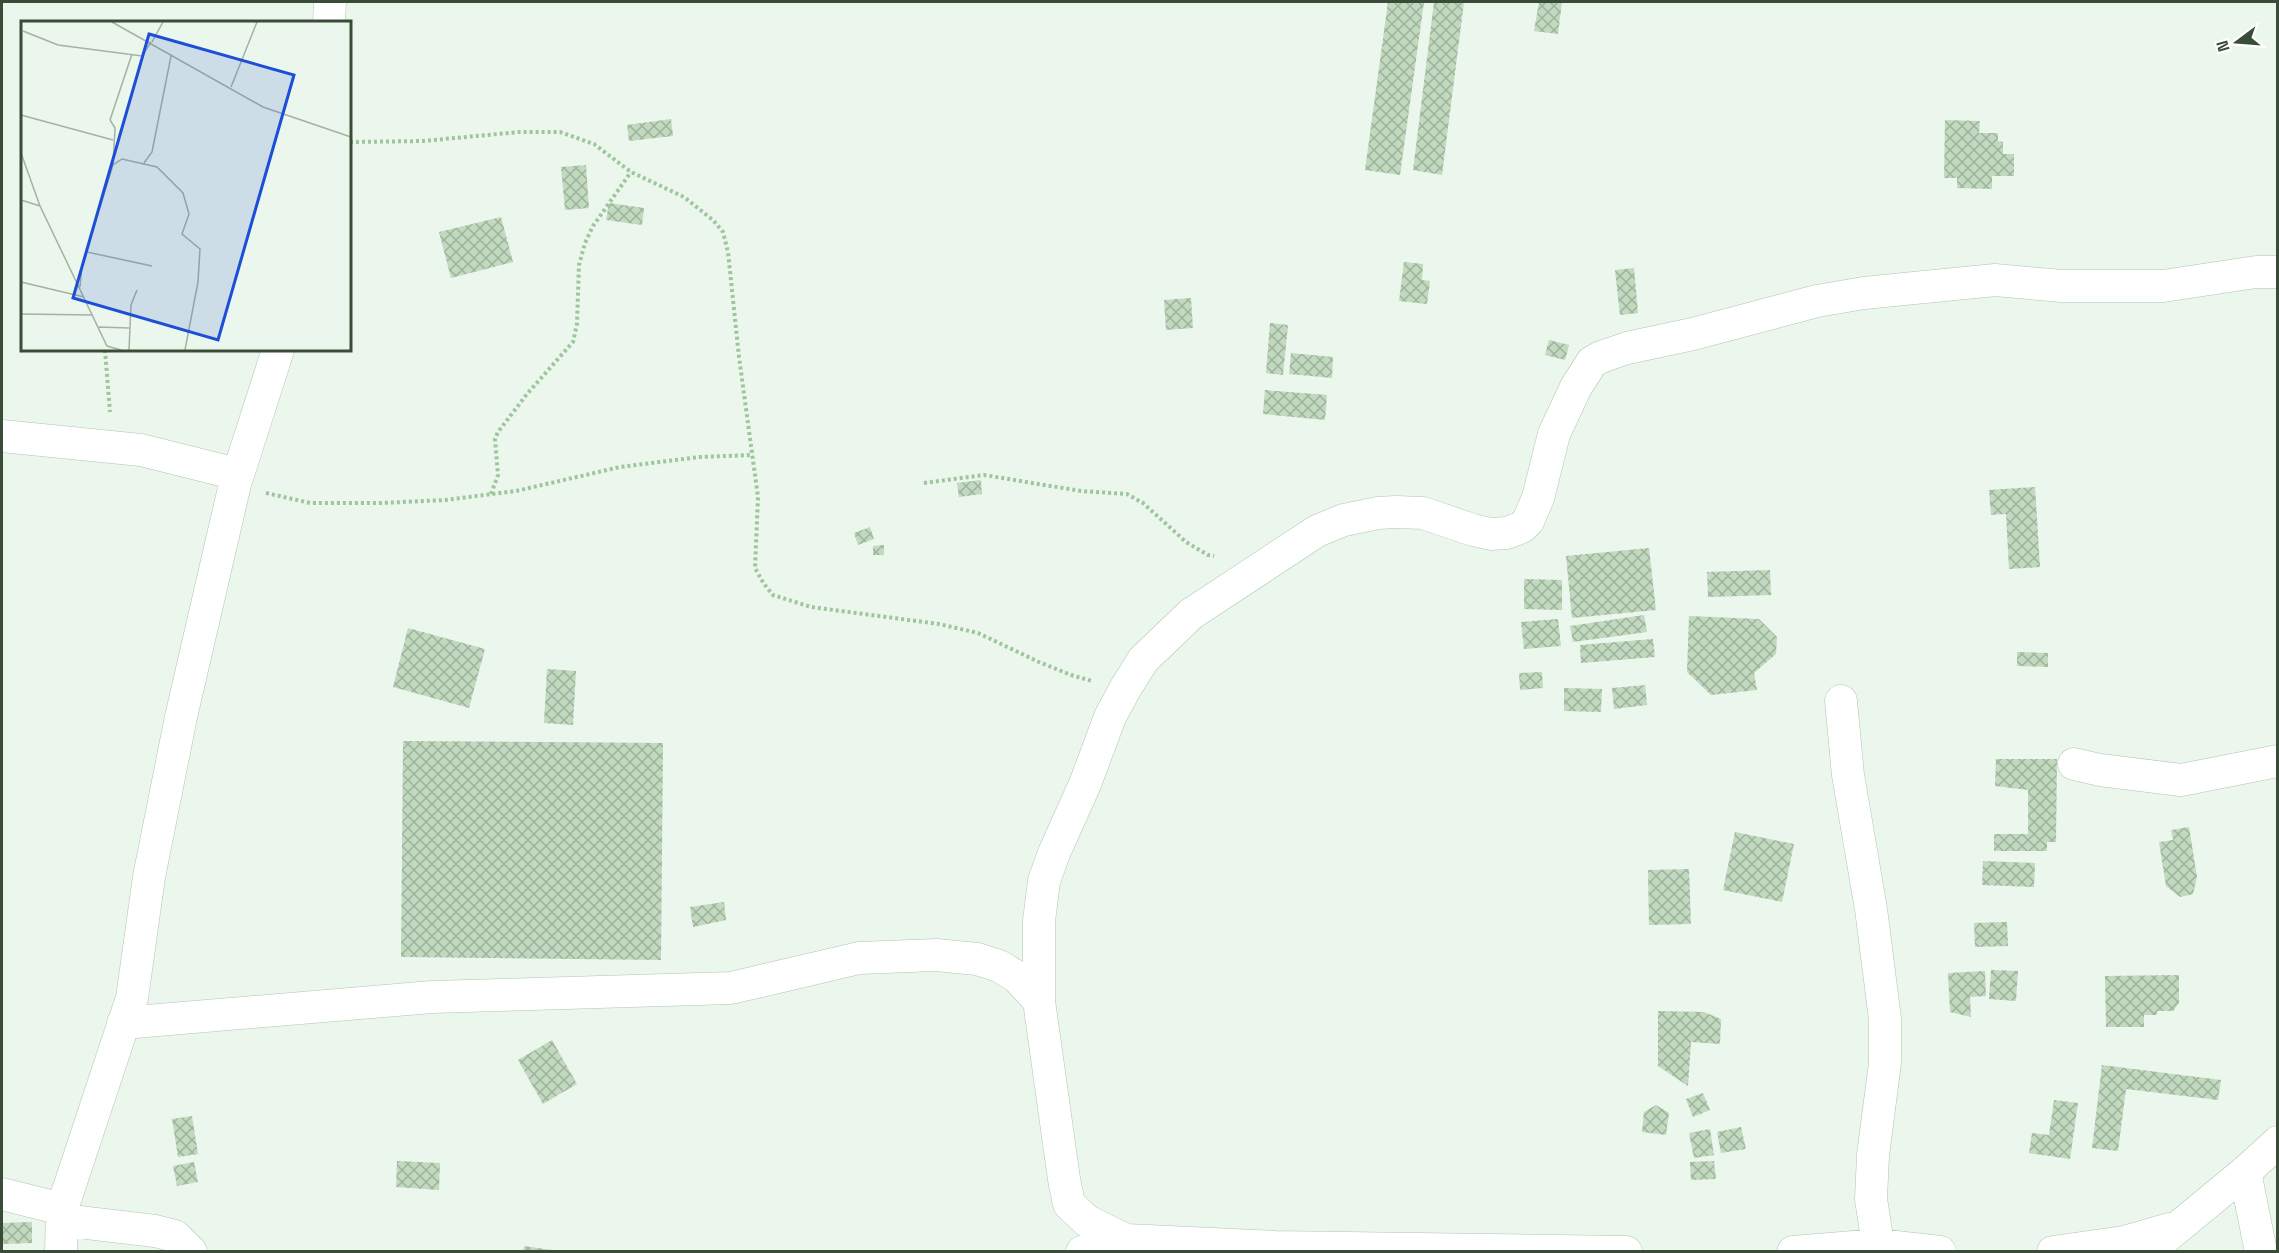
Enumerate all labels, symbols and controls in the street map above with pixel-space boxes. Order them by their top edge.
north arrow [2207,12,2267,72]
inset map [21,21,351,351]
text: N [2211,38,2235,54]

